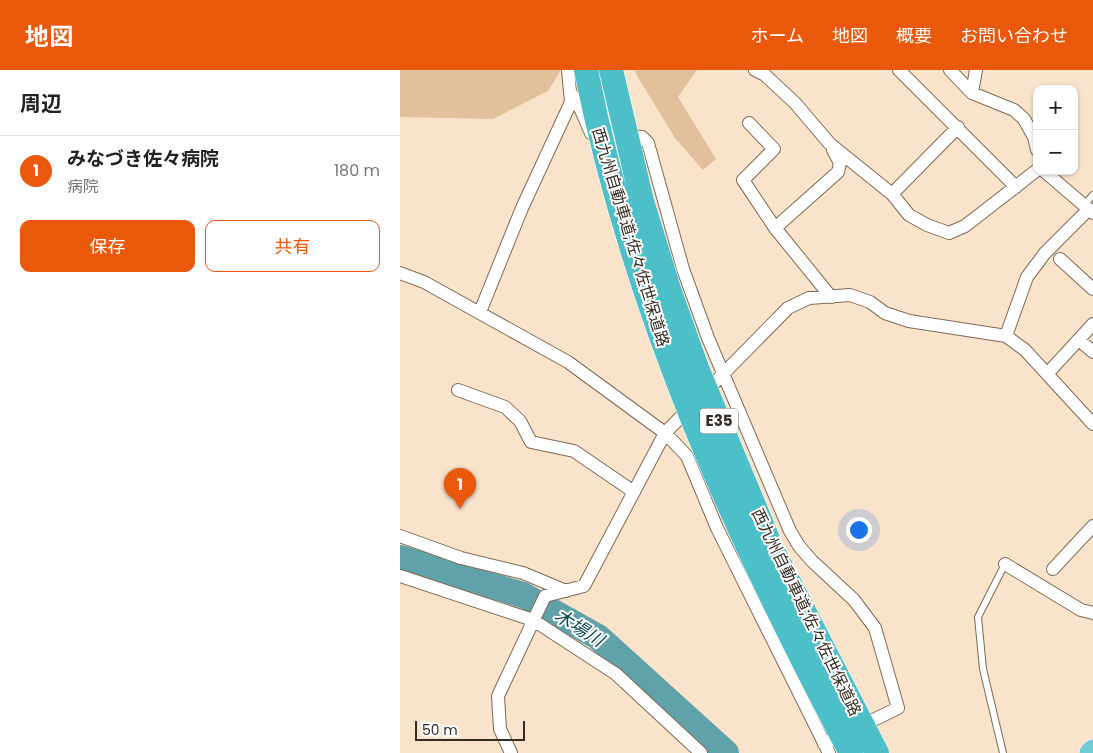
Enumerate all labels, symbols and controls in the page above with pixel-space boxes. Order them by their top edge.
text: 地図 [25,20,73,53]
text: ホーム [751,23,804,48]
text: 地図 [832,23,868,48]
text: 概要 [896,23,932,48]
text: お問い合わせ [960,23,1068,48]
map controls [1033,85,1078,175]
button: + [1033,85,1078,130]
text: 周辺 [20,89,62,118]
street label: 西九州自動車道;佐々佐世保道路 [586,125,675,350]
button: − [1033,130,1078,175]
text: みなづき佐々病院 [67,145,219,172]
text: 1 [33,159,39,182]
text: 180 m [334,159,380,182]
text: 病院 [67,175,99,198]
button: 保存 [20,220,195,272]
button: 共有 [205,220,380,272]
road number: E35 [700,408,738,434]
pin: 1 [444,468,476,509]
street label: 西九州自動車道;佐々佐世保道路 [746,505,867,720]
your location [846,517,872,543]
water label: 木場川 [550,603,610,654]
scale bar [415,718,525,741]
text: 50 m [422,720,458,740]

